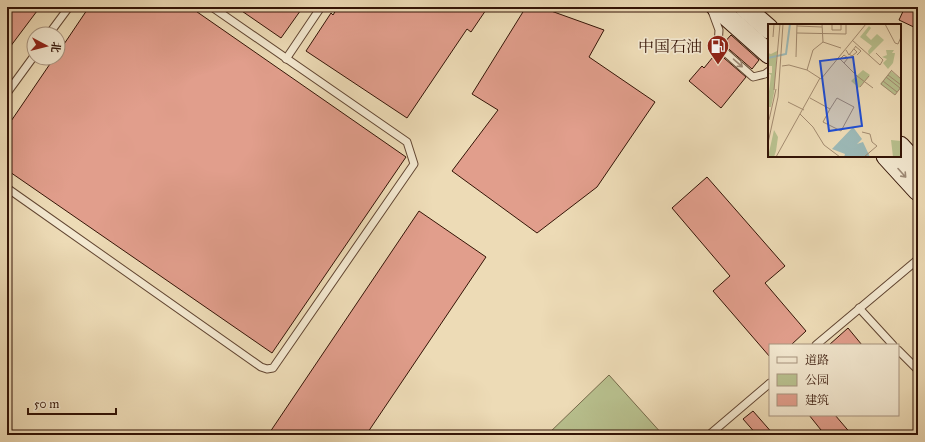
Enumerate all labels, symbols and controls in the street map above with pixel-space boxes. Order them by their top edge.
inset map [768,24,901,157]
north arrow [26,26,66,66]
fuel station icon: 中国石油 [705,33,731,66]
place label: 中国石油 [638,37,702,56]
text: 北 [48,41,63,53]
one-way arrow [733,59,743,68]
one-way arrow [898,168,907,178]
legend [769,344,899,416]
text: 道路 [805,353,829,367]
text: 公园 [805,373,829,387]
scale bar [28,390,116,416]
text: 建筑 [805,393,829,407]
text: 50 m [34,397,59,411]

